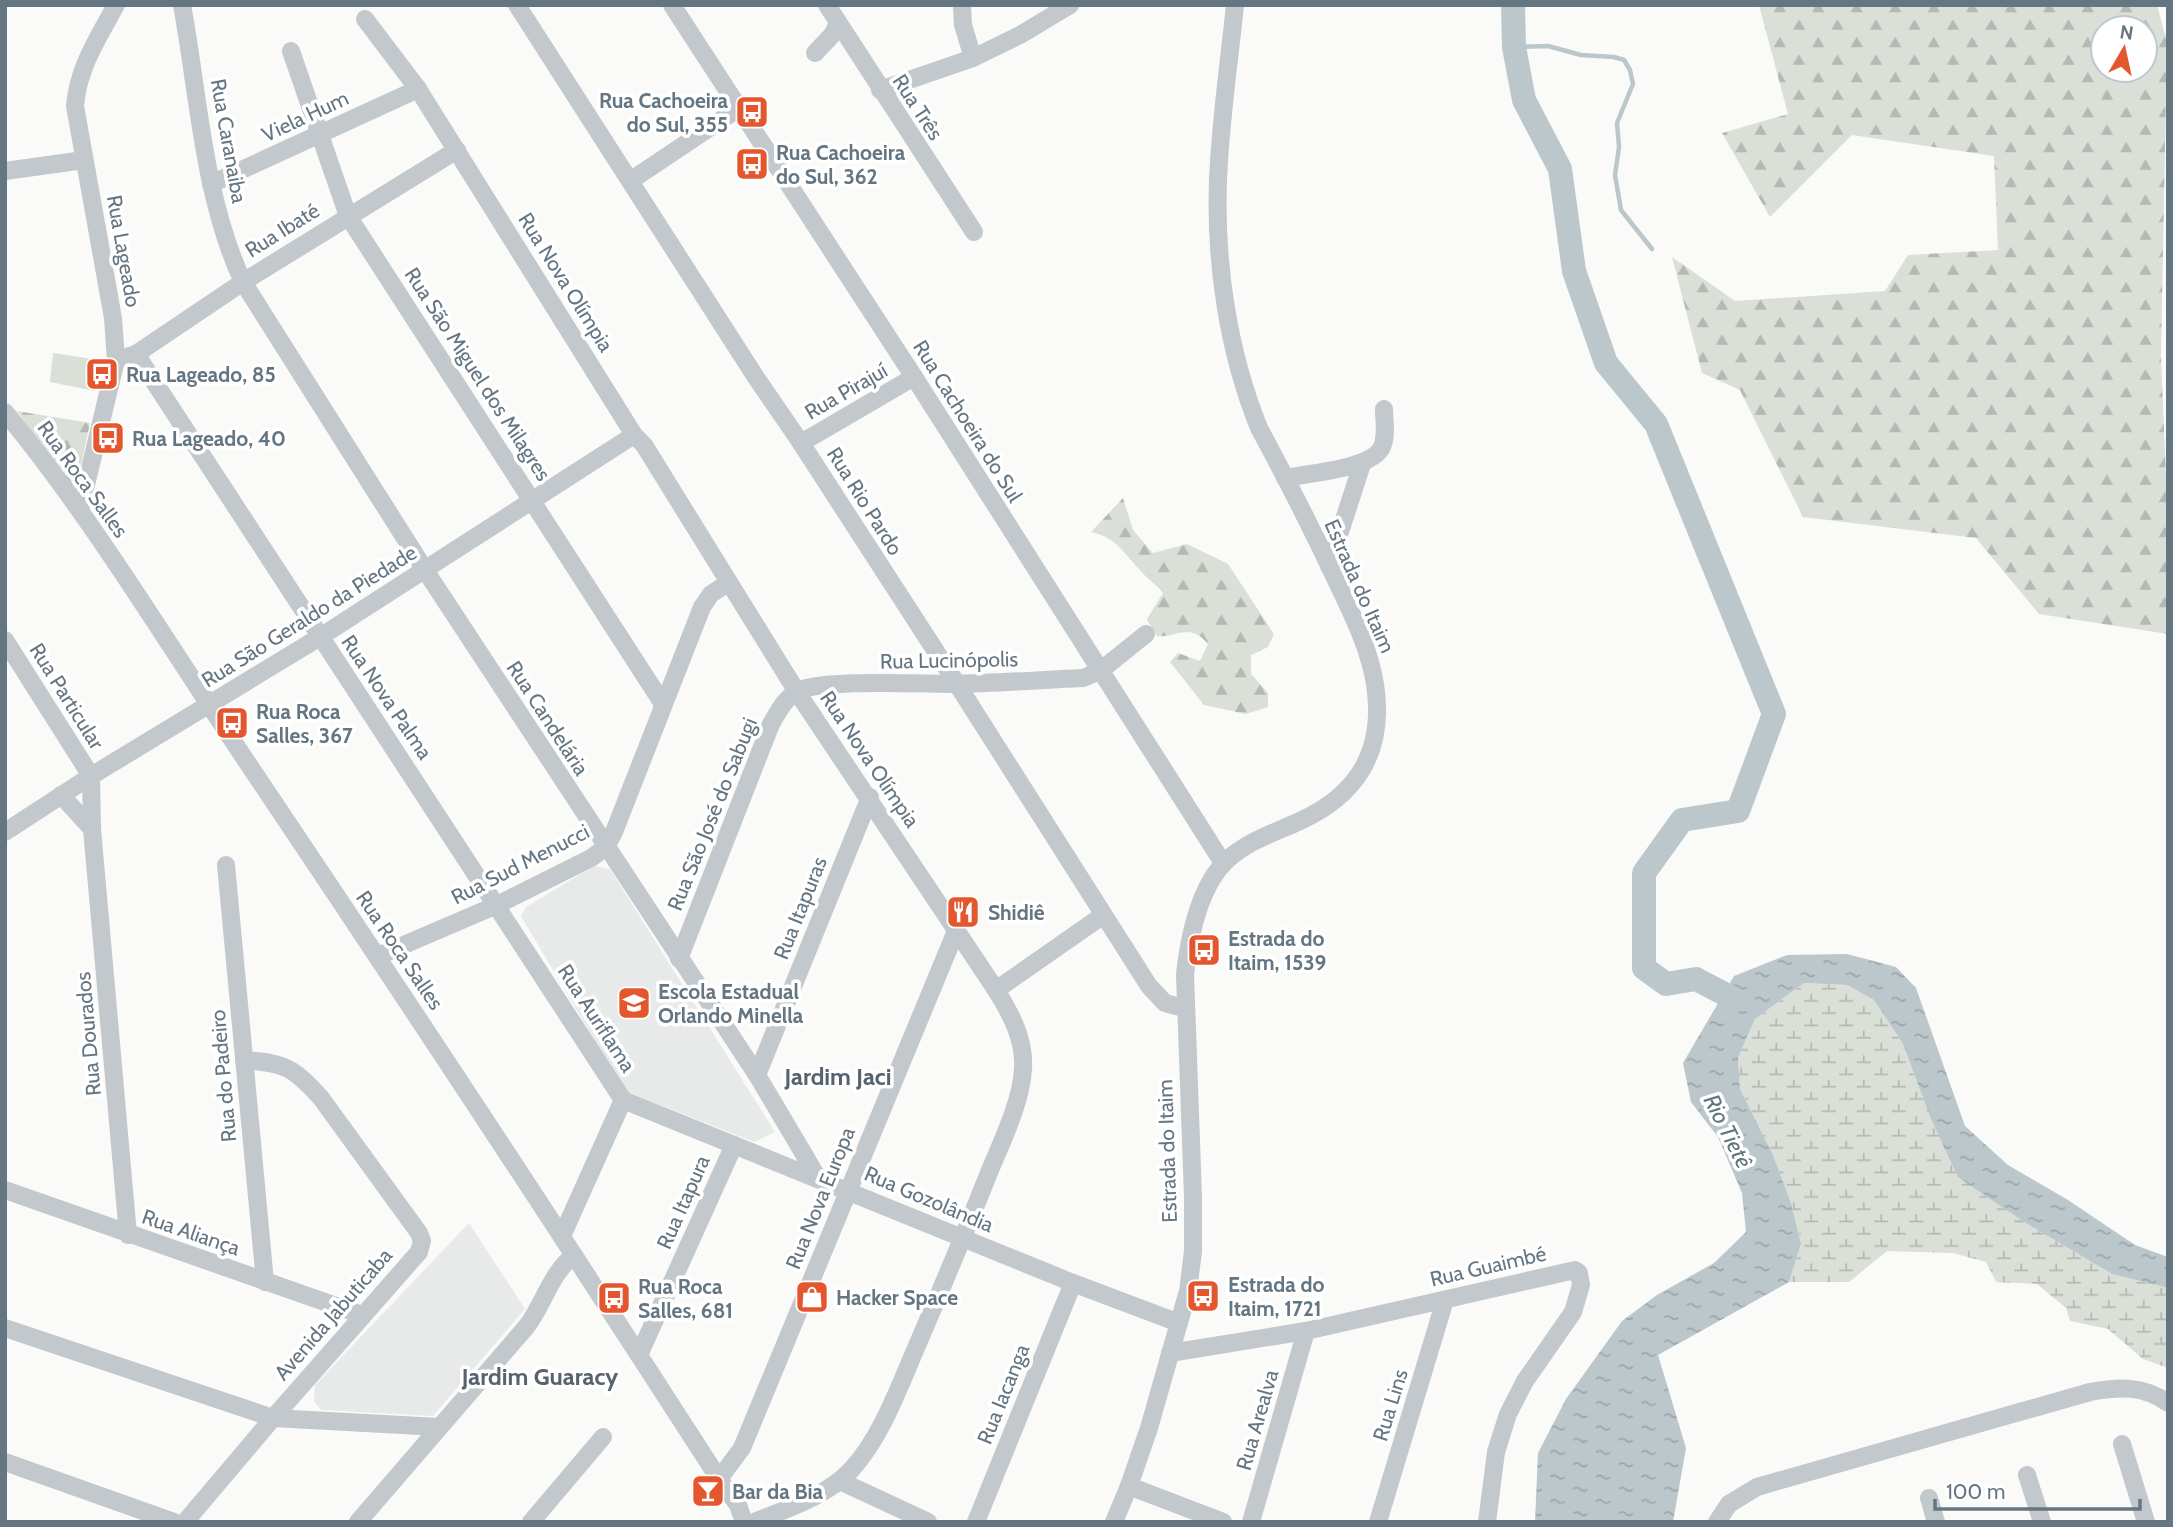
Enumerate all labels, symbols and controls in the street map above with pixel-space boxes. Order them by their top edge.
north arrow [2089,14,2159,84]
text: N [2118,20,2135,45]
street label: Rua Três [888,69,949,145]
street label: Rua Caranaiba [206,77,252,205]
street label: Viela Hum [258,85,352,147]
place label: Rua Cachoeira do Sul, 355 [599,88,729,137]
bus stop icon: Rua Cachoeira do Sul, 355 [733,93,771,131]
place label: Rua Cachoeira do Sul, 362 [776,140,906,189]
bus stop icon: Rua Cachoeira do Sul, 362 [733,145,771,183]
street label: Rua Lageado [102,193,146,309]
street label: Rua Ibaté [240,197,324,263]
street label: Rua Nova Olímpia [513,208,619,356]
street label: Rua São Miguel dos Milagres [400,263,557,486]
street label: Rua Cachoeira do Sul [908,335,1028,507]
bus stop icon: Rua Lageado, 85 [83,355,121,393]
street label: Rua Pirajuí [800,357,893,425]
place label: Rua Lageado, 85 [126,362,276,387]
street label: Rua Roca Salles [32,416,134,542]
bus stop icon: Rua Lageado, 40 [89,419,127,457]
place label: Rua Lageado, 40 [132,426,286,451]
street label: Rua Rio Pardo [822,442,908,560]
street label: Estrada do Itaim [1319,515,1401,657]
street label: Rua São Geraldo da Piedade [197,539,421,692]
street label: Rua Nova Palma [336,630,438,764]
street label: Rua Particular [24,638,110,754]
street label: Rua Lucinópolis [880,646,1019,674]
street label: Rua Candelária [502,656,594,780]
street label: Rua Nova Olímpia [815,686,925,832]
place label: Rua Roca Salles, 367 [256,699,353,748]
bus stop icon: Rua Roca Salles, 367 [213,704,251,742]
street label: Rua São José do Sabugi [662,714,762,914]
street label: Rua Sud Menucci [447,818,593,910]
street label: Rua Itapuras [768,853,832,963]
street label: Rua Roca Salles [351,886,449,1014]
restaurant icon: Shidiê [944,893,982,931]
place label: Shidiê [988,900,1045,925]
place label: Estrada do Itaim, 1539 [1228,926,1326,975]
bus stop icon: Estrada do Itaim, 1539 [1185,931,1223,969]
street label: Rua Auriflama [553,959,641,1077]
street label: Rua Dourados [70,971,106,1097]
place label: Escola Estadual Orlando Minella [658,979,804,1028]
school or university icon: Escola Estadual Orlando Minella [615,984,653,1022]
street label: Rua do Padeiro [205,1009,241,1143]
district label: Jardim Jaci [783,1062,892,1091]
street label: Estrada do Itaim [1152,1079,1182,1223]
water label: Rio Tietê [1698,1089,1759,1173]
street label: Rua Nova Europa [780,1123,860,1273]
street label: Rua Itapura [651,1151,715,1253]
street label: Rua Gozolândia [861,1161,997,1237]
street label: Rua Aliança [139,1204,243,1260]
street label: Rua Guaimbé [1427,1240,1549,1292]
street label: Avenida Jabuticaba [269,1243,397,1385]
place label: Estrada do Itaim, 1721 [1228,1272,1324,1321]
place label: Rua Roca Salles, 681 [638,1274,733,1323]
bus stop icon: Estrada do Itaim, 1721 [1184,1277,1222,1315]
shop icon: Hacker Space [793,1278,831,1316]
bus stop icon: Rua Roca Salles, 681 [595,1279,633,1317]
place label: Hacker Space [836,1285,958,1310]
street label: Rua Iacanga [972,1340,1034,1448]
district label: Jardim Guaracy [461,1362,618,1391]
street label: Rua Lins [1367,1366,1413,1444]
street label: Rua Arealva [1231,1367,1283,1473]
scale bar [1935,1468,2140,1512]
bar icon: Bar da Bia [689,1472,727,1510]
place label: Bar da Bia [732,1479,823,1504]
text: 100 m [1946,1479,2005,1504]

